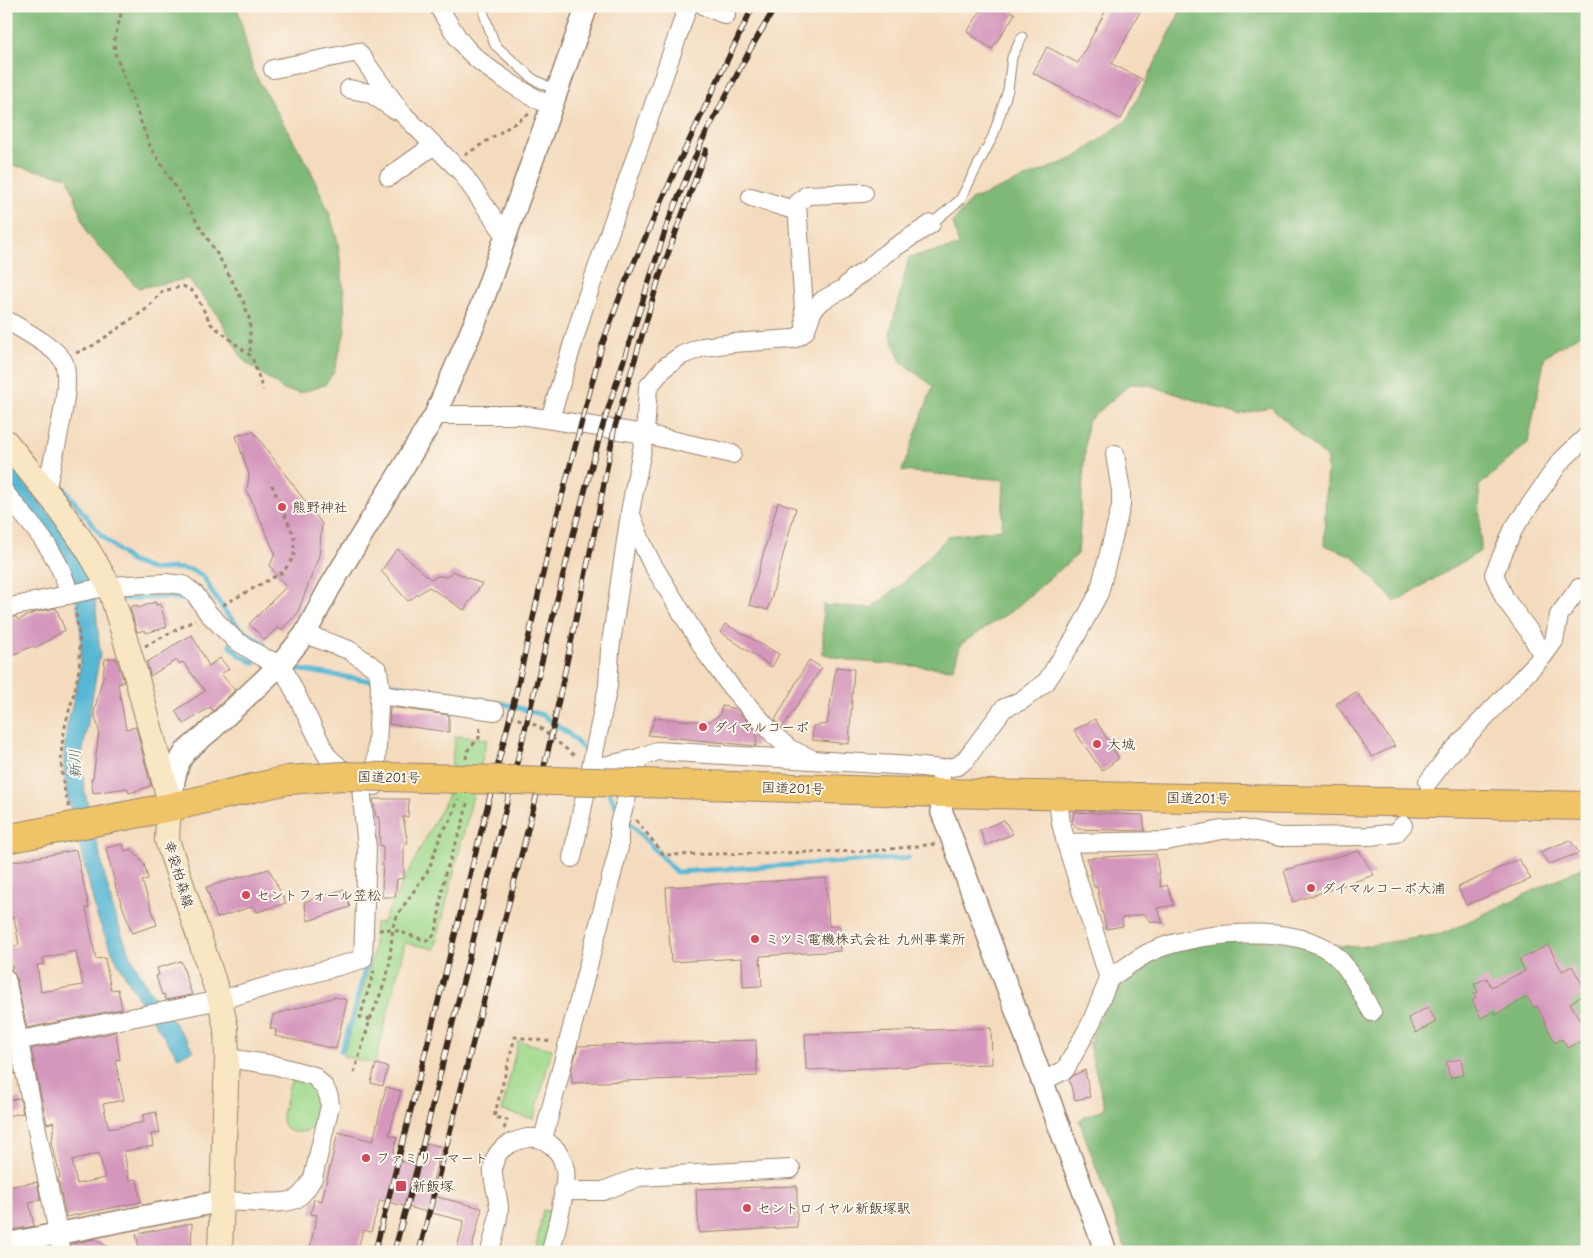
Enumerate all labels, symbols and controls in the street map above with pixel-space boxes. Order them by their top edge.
place label: 熊野神社 [292,499,348,516]
marker: 熊野神社 [276,501,288,513]
place label: ダイマルコーポ [713,719,809,736]
marker: ダイマルコーポ [697,721,709,733]
place label: 大城 [1107,736,1135,753]
marker: 大城 [1091,738,1103,750]
water label: 新川 [65,749,85,779]
street label: 国道201号 [357,768,421,787]
street label: 国道201号 [761,779,825,798]
street label: 国道201号 [1166,789,1230,808]
street label: 幸袋柏森線 [160,838,197,910]
place label: ダイマルコーポ大浦 [1321,880,1445,897]
marker: ダイマルコーポ大浦 [1305,882,1317,894]
place label: セントフォール笠松 [256,887,381,904]
marker: セントフォール笠松 [240,889,252,901]
place label: ミツミ電機株式会社 九州事業所 [765,931,966,948]
marker: ミツミ電機株式会社 九州事業所 [749,933,761,945]
place label: ファミリーマート [376,1150,488,1167]
marker: ファミリーマート [360,1152,372,1164]
place label: 新飯塚 [412,1178,454,1195]
marker: 新飯塚 [394,1179,408,1193]
place label: セントロイヤル新飯塚駅 [757,1200,911,1217]
marker: セントロイヤル新飯塚駅 [741,1202,753,1214]

